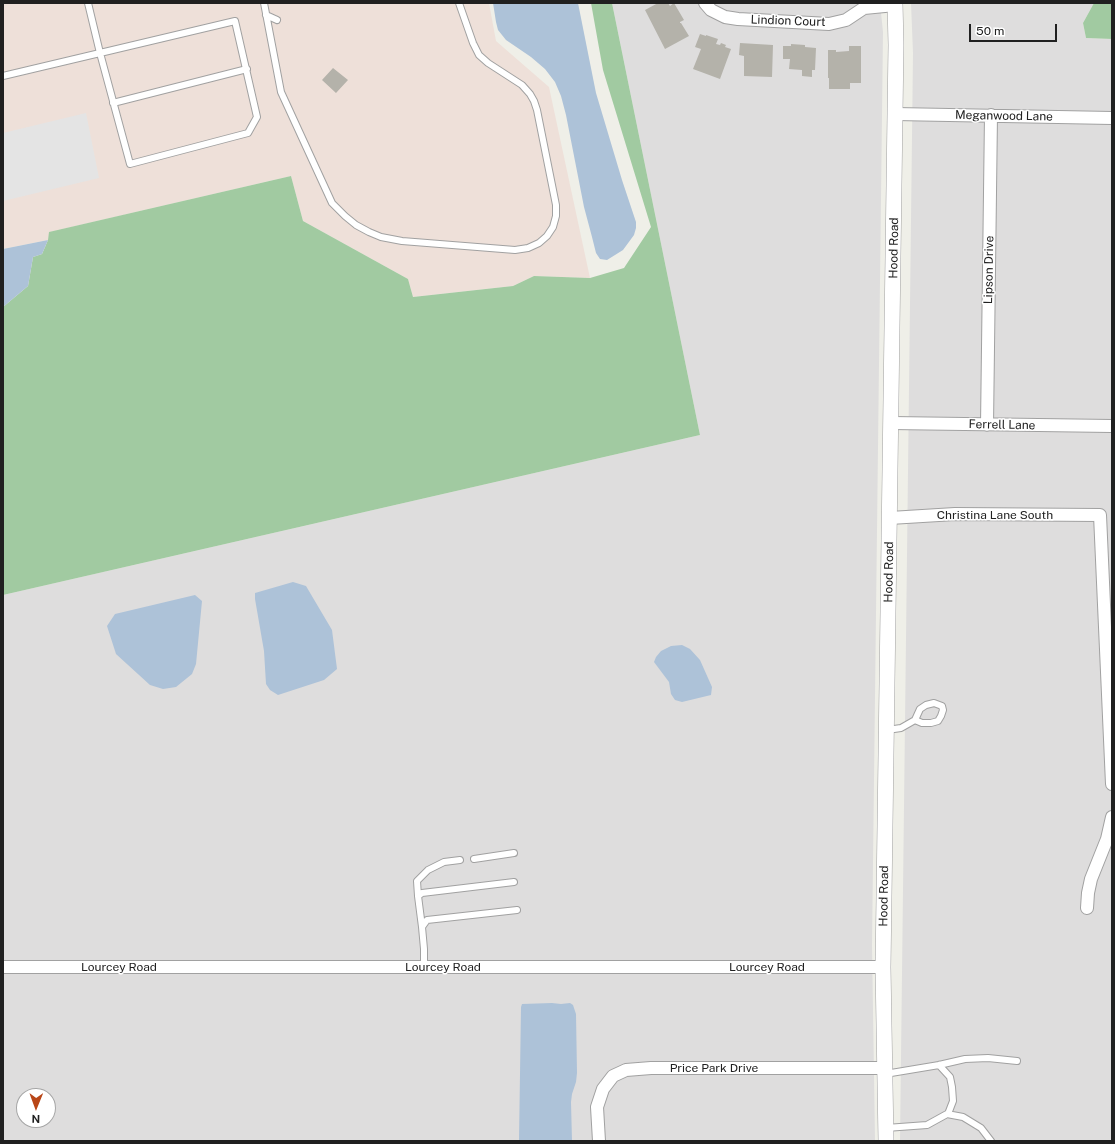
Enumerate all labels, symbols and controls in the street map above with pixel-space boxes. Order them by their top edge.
street label: Lindion Court [750,12,826,30]
scale bar [971,16,1059,42]
text: 50 m [976,24,1004,38]
street label: Meganwood Lane [955,108,1053,124]
street label: Hood Road [886,217,902,279]
street label: Lipson Drive [981,236,997,304]
street label: Ferrell Lane [968,417,1036,433]
street label: Christina Lane South [937,508,1053,522]
street label: Hood Road [881,541,897,603]
street label: Hood Road [876,865,892,927]
street label: Lourcey Road [81,960,157,974]
street label: Lourcey Road [405,960,481,974]
street label: Lourcey Road [729,960,805,974]
street label: Price Park Drive [670,1061,758,1075]
north arrow [16,1088,56,1128]
text: N [31,1113,40,1125]

